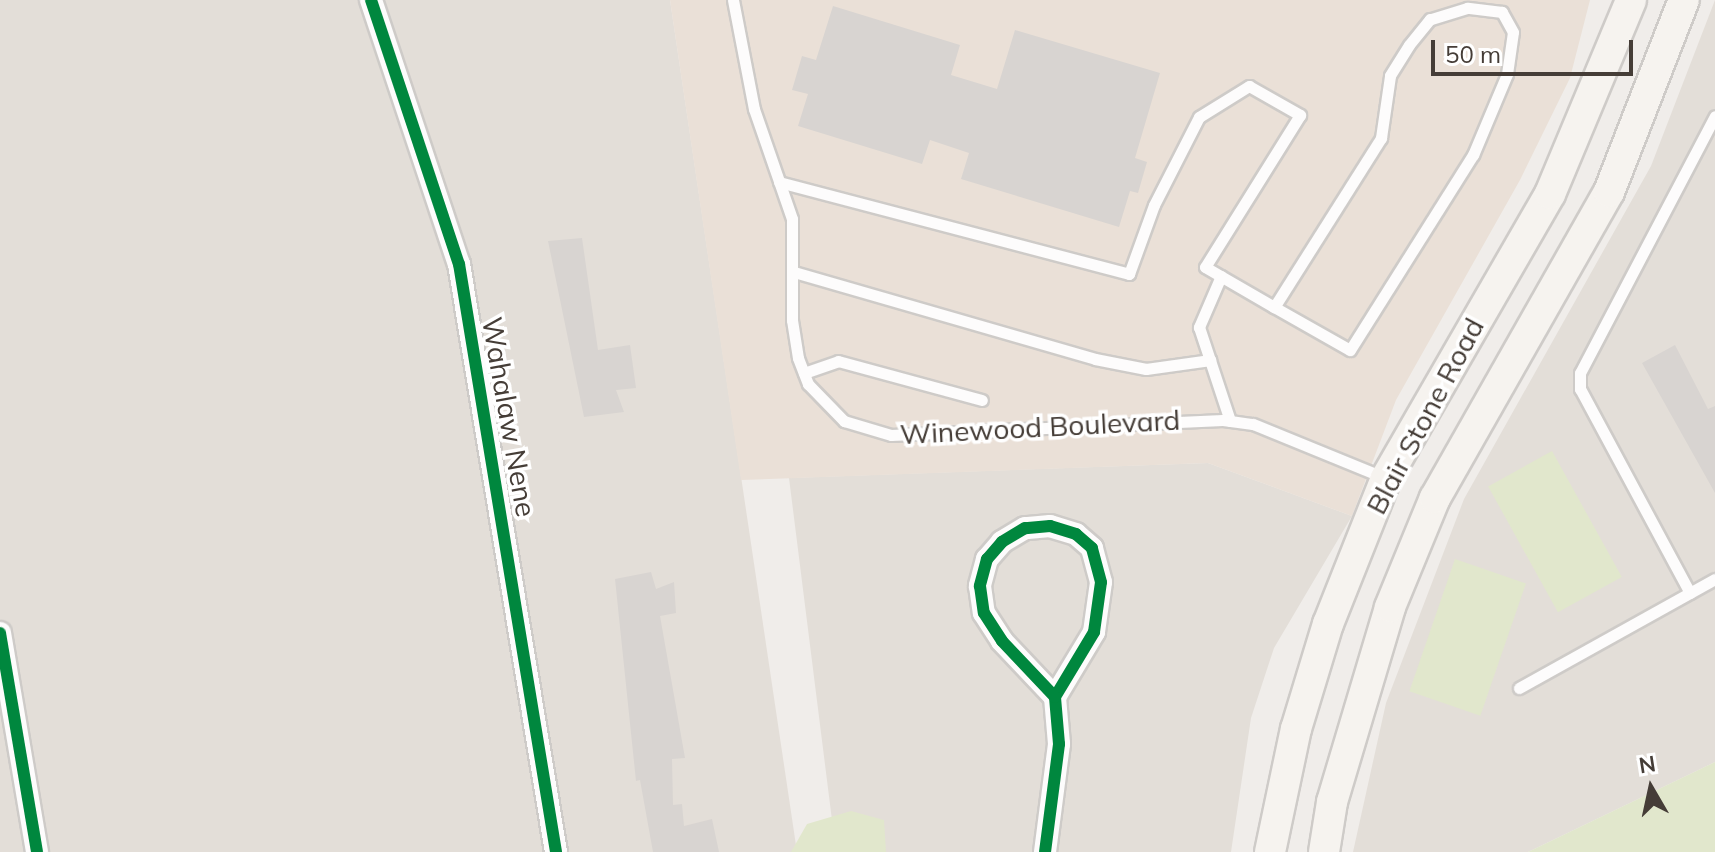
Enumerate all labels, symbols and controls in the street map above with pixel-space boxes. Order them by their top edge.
scale bar [1435,24,1637,74]
text: 50 m [1445,39,1501,69]
street label: Blair Stone Road [1359,312,1491,520]
street label: Wahalaw Nene [475,314,543,520]
street label: Winewood Boulevard [899,403,1181,451]
north arrow [1611,748,1691,828]
text: N [1637,749,1658,779]

